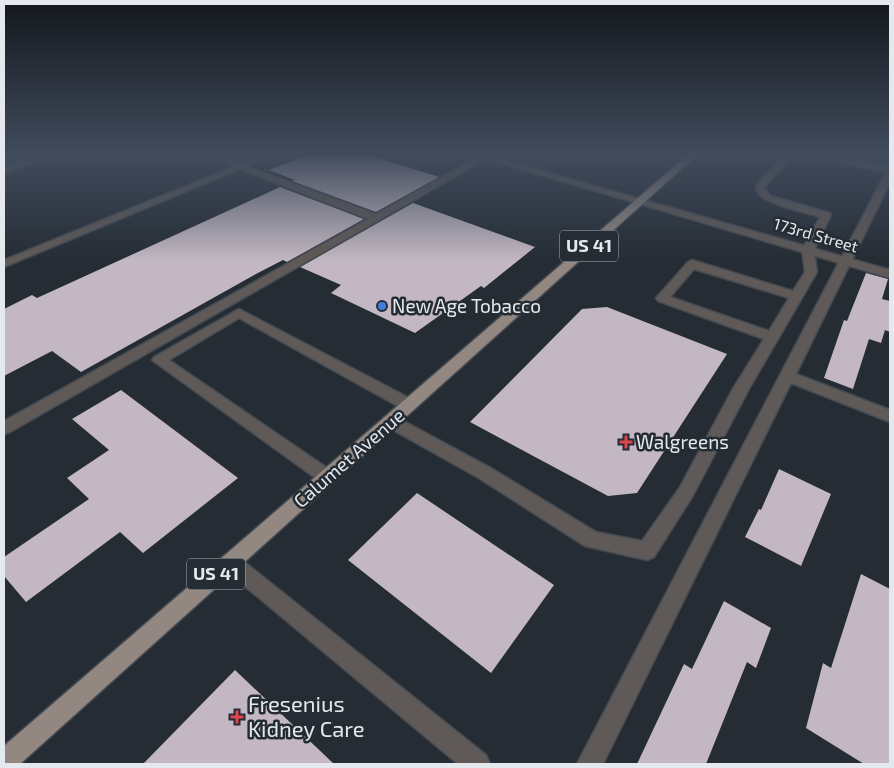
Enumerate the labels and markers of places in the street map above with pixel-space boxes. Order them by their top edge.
place label: New Age Tobacco [392,294,541,317]
marker: New Age Tobacco [376,300,388,312]
place label: Walgreens [636,430,729,453]
marker: Walgreens [620,436,632,448]
place label: Fresenius Kidney Care [248,690,365,741]
marker: Fresenius Kidney Care [230,710,244,724]

